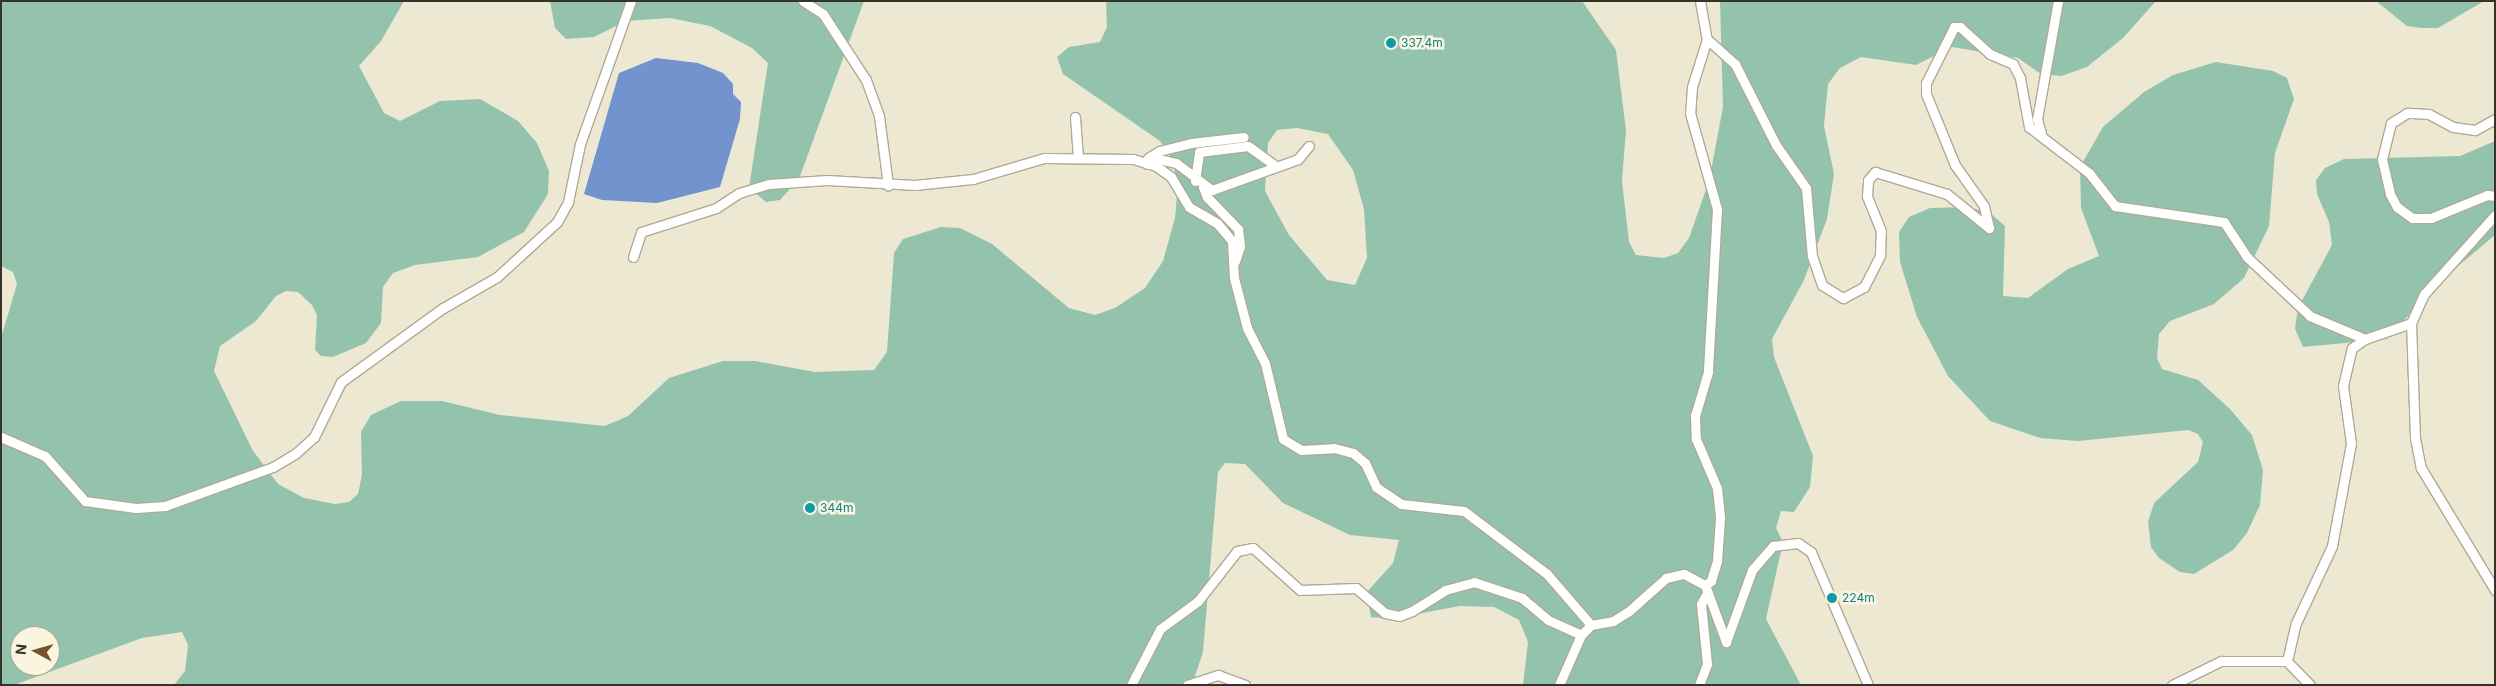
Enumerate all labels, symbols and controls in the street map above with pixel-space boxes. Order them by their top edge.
place label: 337.4m [1401,36,1443,50]
marker: 337.4m [1385,37,1397,49]
place label: 344m [820,501,853,515]
marker: 344m [804,502,816,514]
place label: 224m [1842,591,1875,605]
marker: 224m [1826,592,1838,604]
north arrow [10,626,60,676]
text: N [12,643,30,656]

